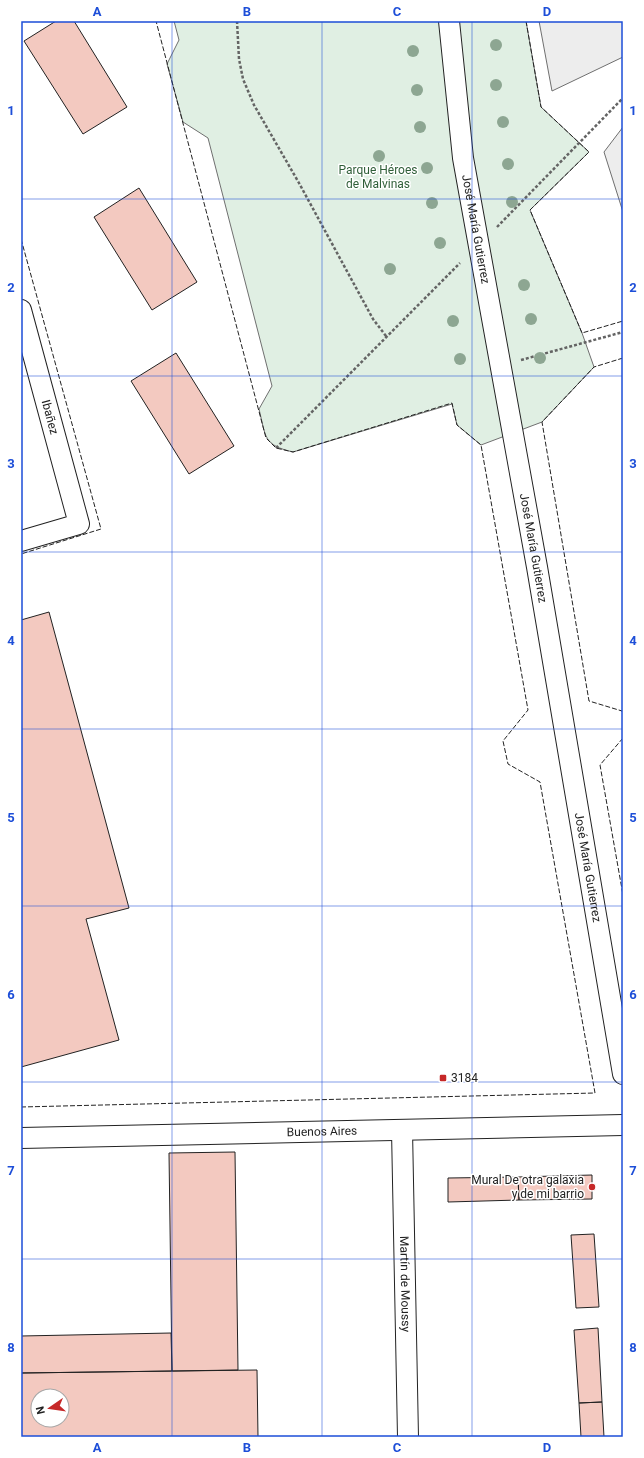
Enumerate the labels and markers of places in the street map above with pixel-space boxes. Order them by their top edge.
place label: 3184 [451,1071,478,1085]
marker: 3184 [438,1073,448,1083]
place label: Mural De otra galaxia y de mi barrio [471,1173,584,1201]
marker: Mural De otra galaxia y de mi barrio [587,1182,597,1192]

